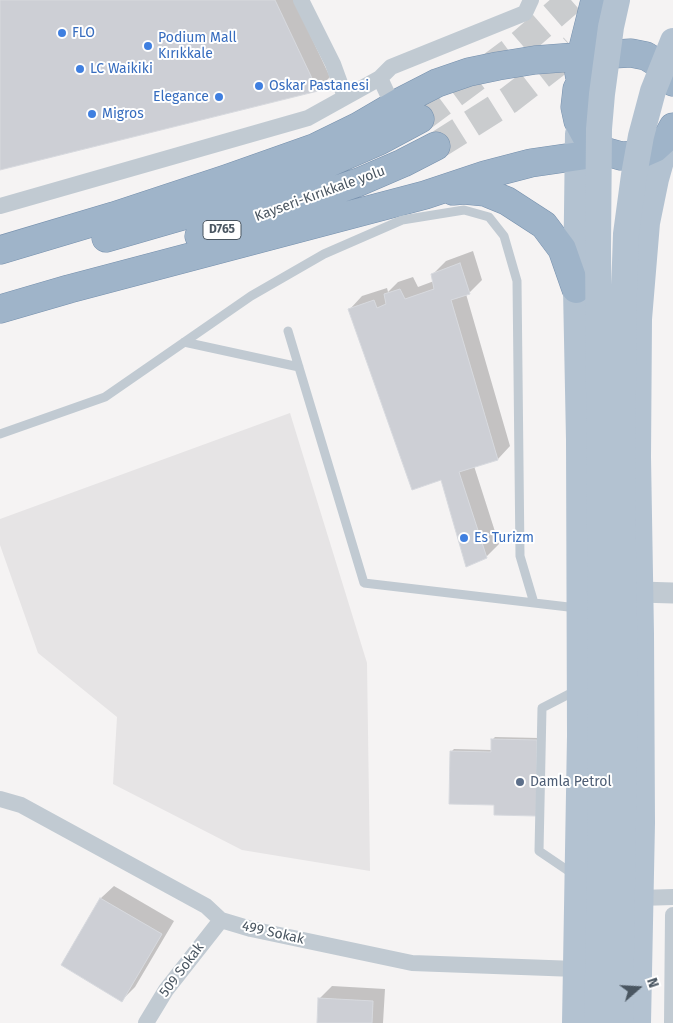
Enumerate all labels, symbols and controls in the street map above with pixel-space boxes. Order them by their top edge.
place label: FLO [72,25,95,41]
marker: FLO [56,27,68,39]
place label: Podium Mall Kırıkkale [158,30,237,62]
marker: Podium Mall Kırıkkale [142,40,154,52]
place label: LC Waikiki [90,61,153,77]
marker: LC Waikiki [74,63,86,75]
place label: Oskar Pastanesi [269,78,369,94]
marker: Oskar Pastanesi [253,80,265,92]
place label: Elegance [153,89,209,105]
marker: Elegance [213,91,225,103]
place label: Migros [102,106,144,122]
marker: Migros [86,108,98,120]
street label: Kayseri-Kırıkkale yolu [253,163,387,225]
road number: D765 [203,220,241,240]
place label: Es Turizm [474,530,534,546]
marker: Es Turizm [458,532,470,544]
place label: Damla Petrol [530,774,612,790]
marker: Damla Petrol [514,776,526,788]
street label: 499 Sokak [240,918,306,948]
street label: 509 Sokak [156,940,208,1000]
north arrow [613,963,663,1013]
text: N [643,976,662,990]

